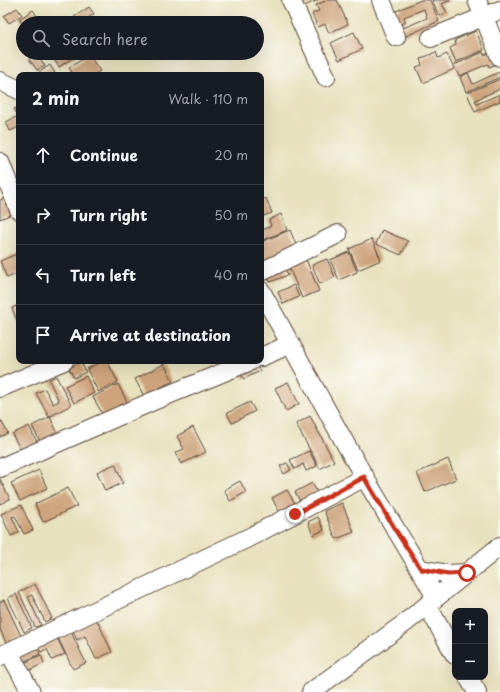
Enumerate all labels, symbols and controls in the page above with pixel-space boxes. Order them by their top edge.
search box [16,16,264,60]
icon: search [30,27,52,49]
text: Search here [62,27,148,50]
text: 2 min [32,85,79,111]
text: Walk · 110 m [169,89,248,108]
text: Continue [70,143,138,166]
icon: ahead [32,144,54,166]
text: 20 m [214,145,248,164]
text: Turn right [70,203,147,226]
icon: right [32,204,54,226]
text: 50 m [214,205,248,224]
text: Turn left [70,263,136,286]
icon: left [32,264,54,286]
text: 40 m [214,265,248,284]
text: Arrive at destination [70,323,231,346]
icon: arrive [32,324,54,346]
route end [286,505,304,523]
route start [458,564,476,582]
map controls [452,608,488,680]
button: + [452,608,488,644]
button: − [452,644,488,680]

